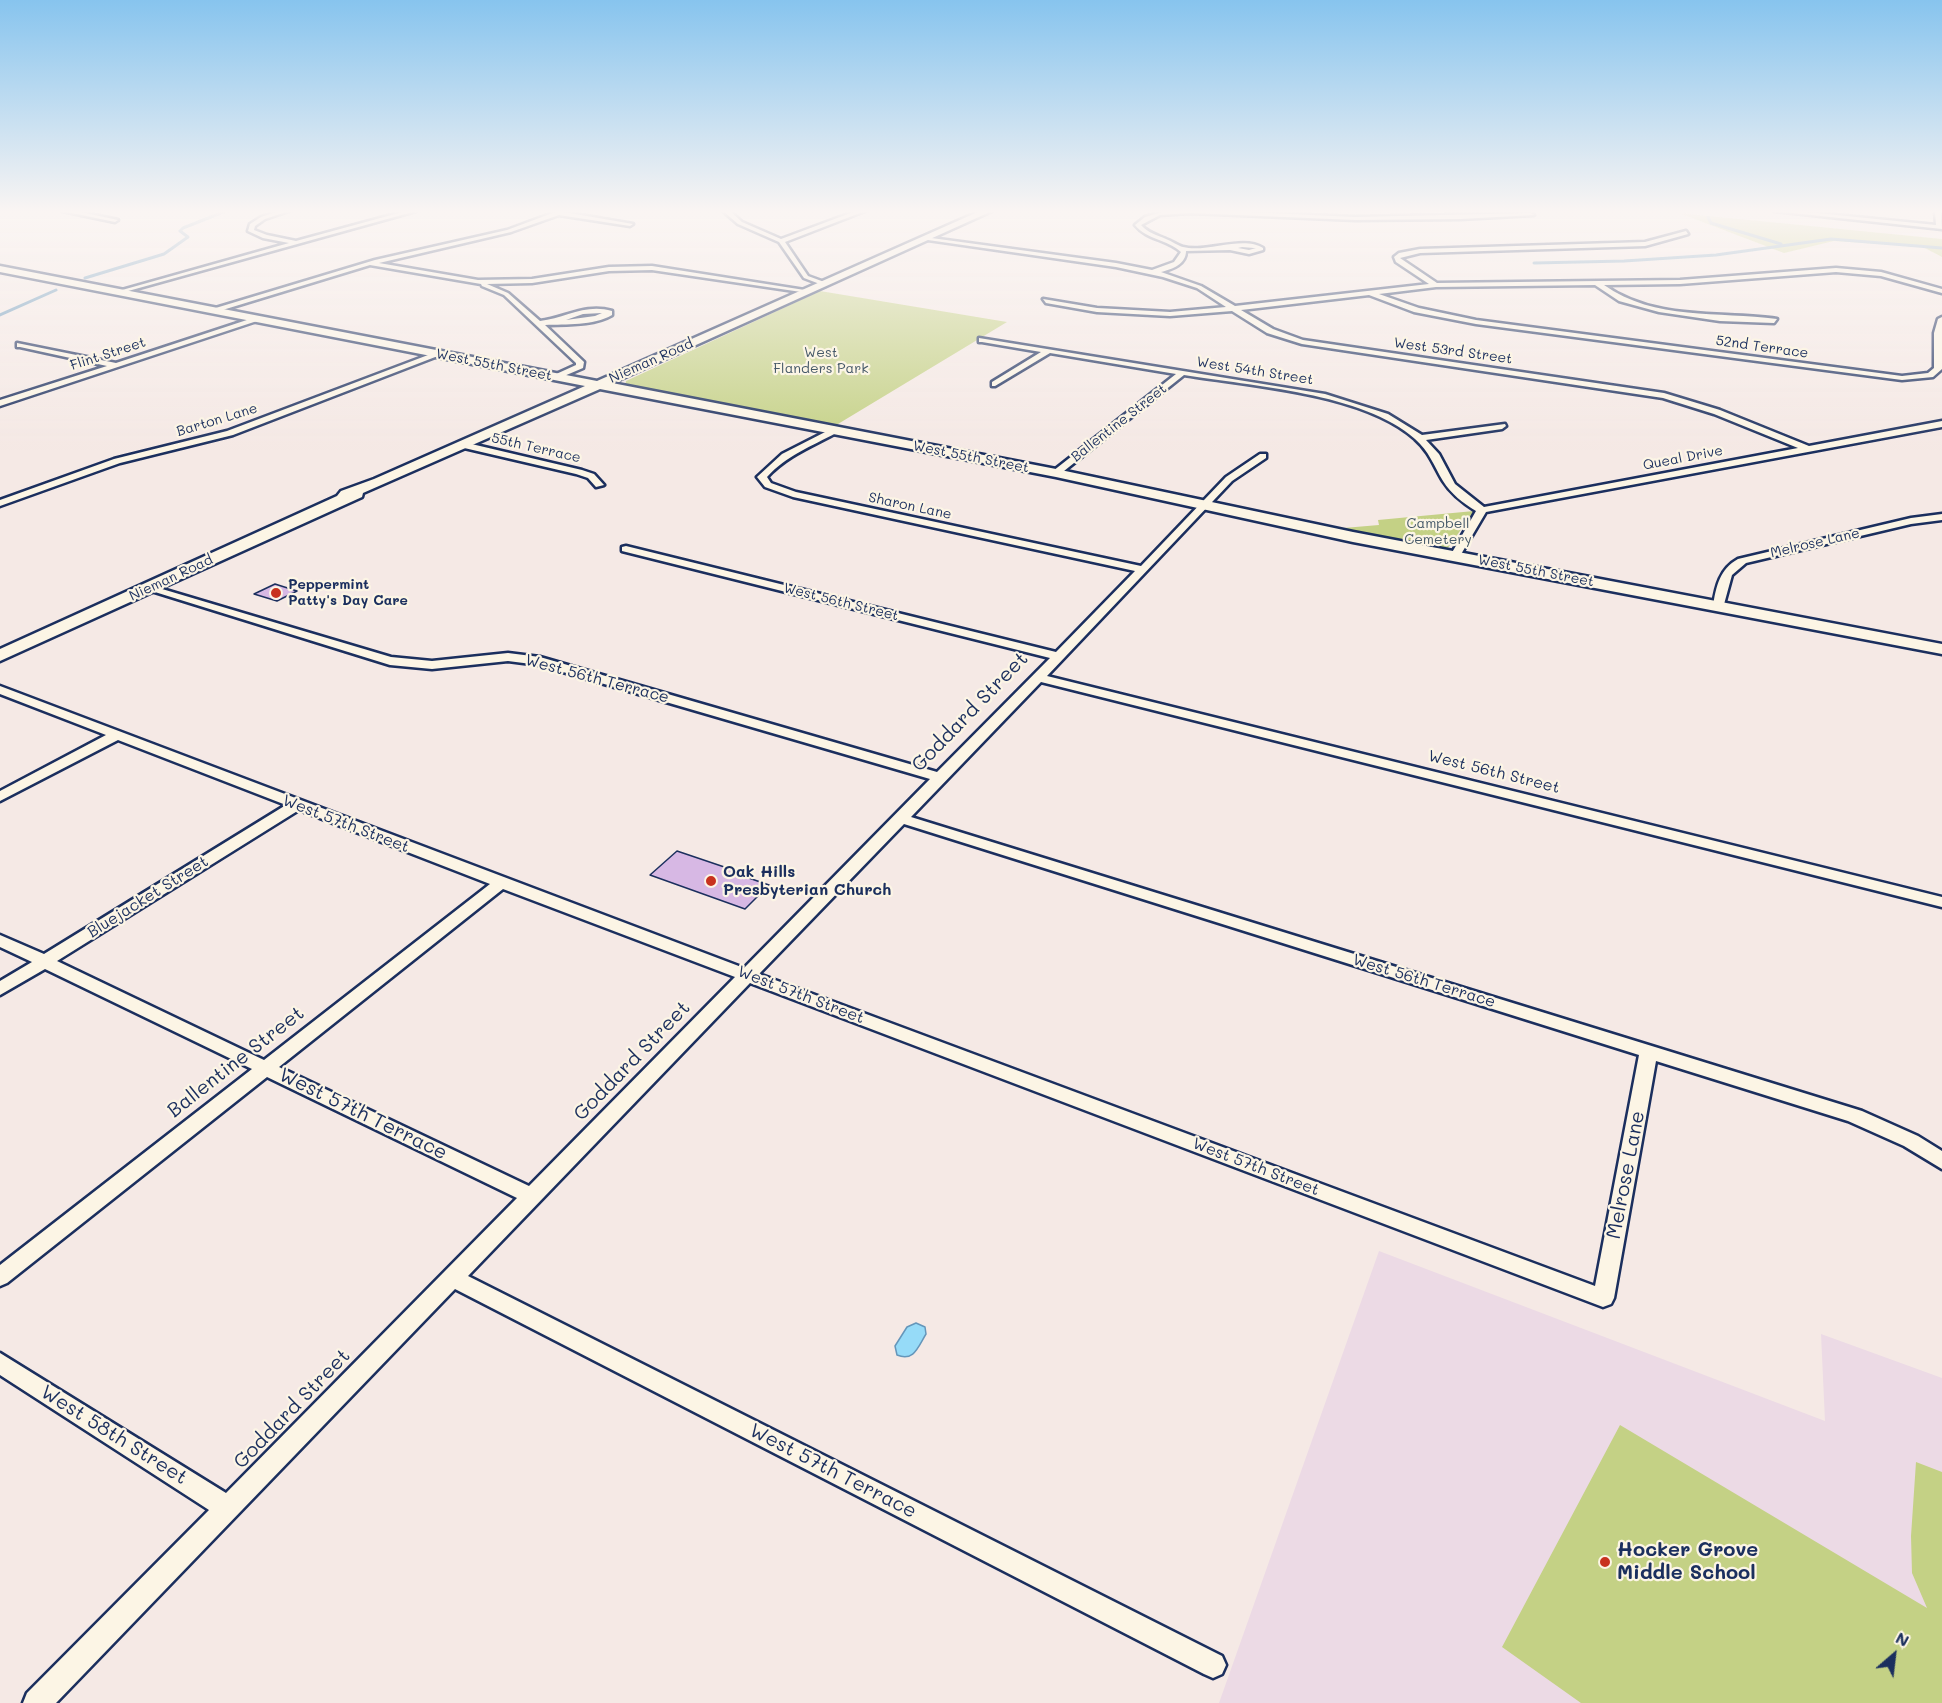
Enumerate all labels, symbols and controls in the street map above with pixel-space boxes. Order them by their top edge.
street label: 52nd Terrace [1715,332,1809,362]
street label: Flint Street [68,334,148,374]
street label: West 53rd Street [1393,334,1513,368]
street label: Nieman Road [606,335,696,387]
park label: West Flanders Park [773,345,869,378]
street label: West 55th Street [435,346,553,384]
street label: West 54th Street [1195,353,1315,389]
street label: Ballentine Street [1068,380,1170,466]
street label: Barton Lane [175,400,259,440]
street label: 55th Terrace [490,430,582,466]
street label: West 55th Street [912,438,1030,476]
street label: Queal Drive [1642,442,1724,474]
street label: Sharon Lane [867,489,953,523]
park label: Campbell Cemetery [1404,516,1472,548]
street label: Melrose Lane [1769,525,1861,561]
street label: Nieman Road [127,551,215,605]
street label: West 55th Street [1477,552,1595,590]
place label: Peppermint Patty's Day Care [288,577,408,610]
street label: West 56th Street [782,580,900,624]
marker: Peppermint Patty's Day Care [269,586,283,600]
street label: Goddard Street [907,647,1033,777]
street label: West 56th Terrace [523,651,671,707]
street label: West 56th Street [1426,746,1562,798]
street label: West 57th Street [280,791,412,857]
street label: Bluejacket Street [84,852,212,942]
place label: Oak Hills Presbyterian Church [723,862,891,900]
marker: Oak Hills Presbyterian Church [704,874,718,888]
street label: West 56th Terrace [1350,950,1498,1012]
street label: West 57th Street [735,962,867,1028]
street label: Goddard Street [569,996,695,1126]
street label: Ballentine Street [163,1001,309,1123]
street label: West 57th Terrace [275,1063,451,1165]
street label: Melrose Lane [1602,1109,1650,1241]
street label: West 57th Street [1190,1134,1322,1200]
street label: Goddard Street [229,1344,355,1474]
street label: West 58th Street [36,1380,192,1490]
street label: West 57th Terrace [745,1418,921,1524]
place label: Hocker Grove Middle School [1617,1538,1758,1585]
marker: Hocker Grove Middle School [1598,1555,1612,1569]
north arrow [1864,1625,1924,1685]
text: N [1892,1627,1913,1651]

